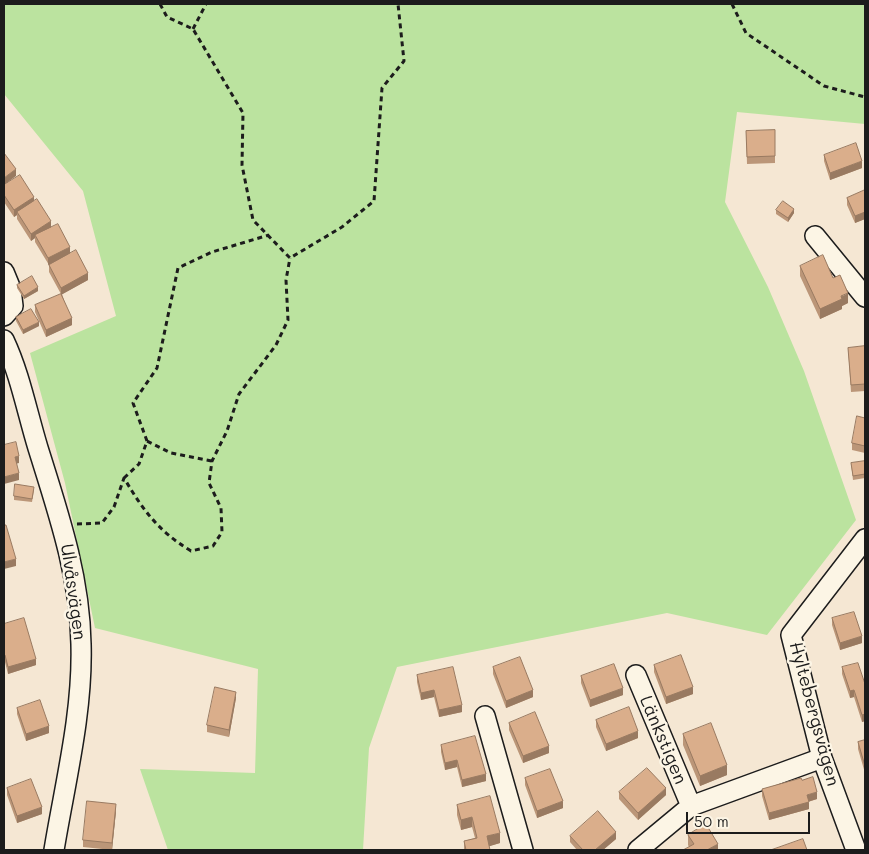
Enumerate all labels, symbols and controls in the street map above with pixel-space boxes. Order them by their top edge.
street label: Ulvåsvägen [56,543,90,641]
street label: Hyltebergsvägen [784,640,844,788]
street label: Länkstigen [635,693,691,787]
scale bar [689,802,813,834]
text: 50 m [694,811,729,831]

